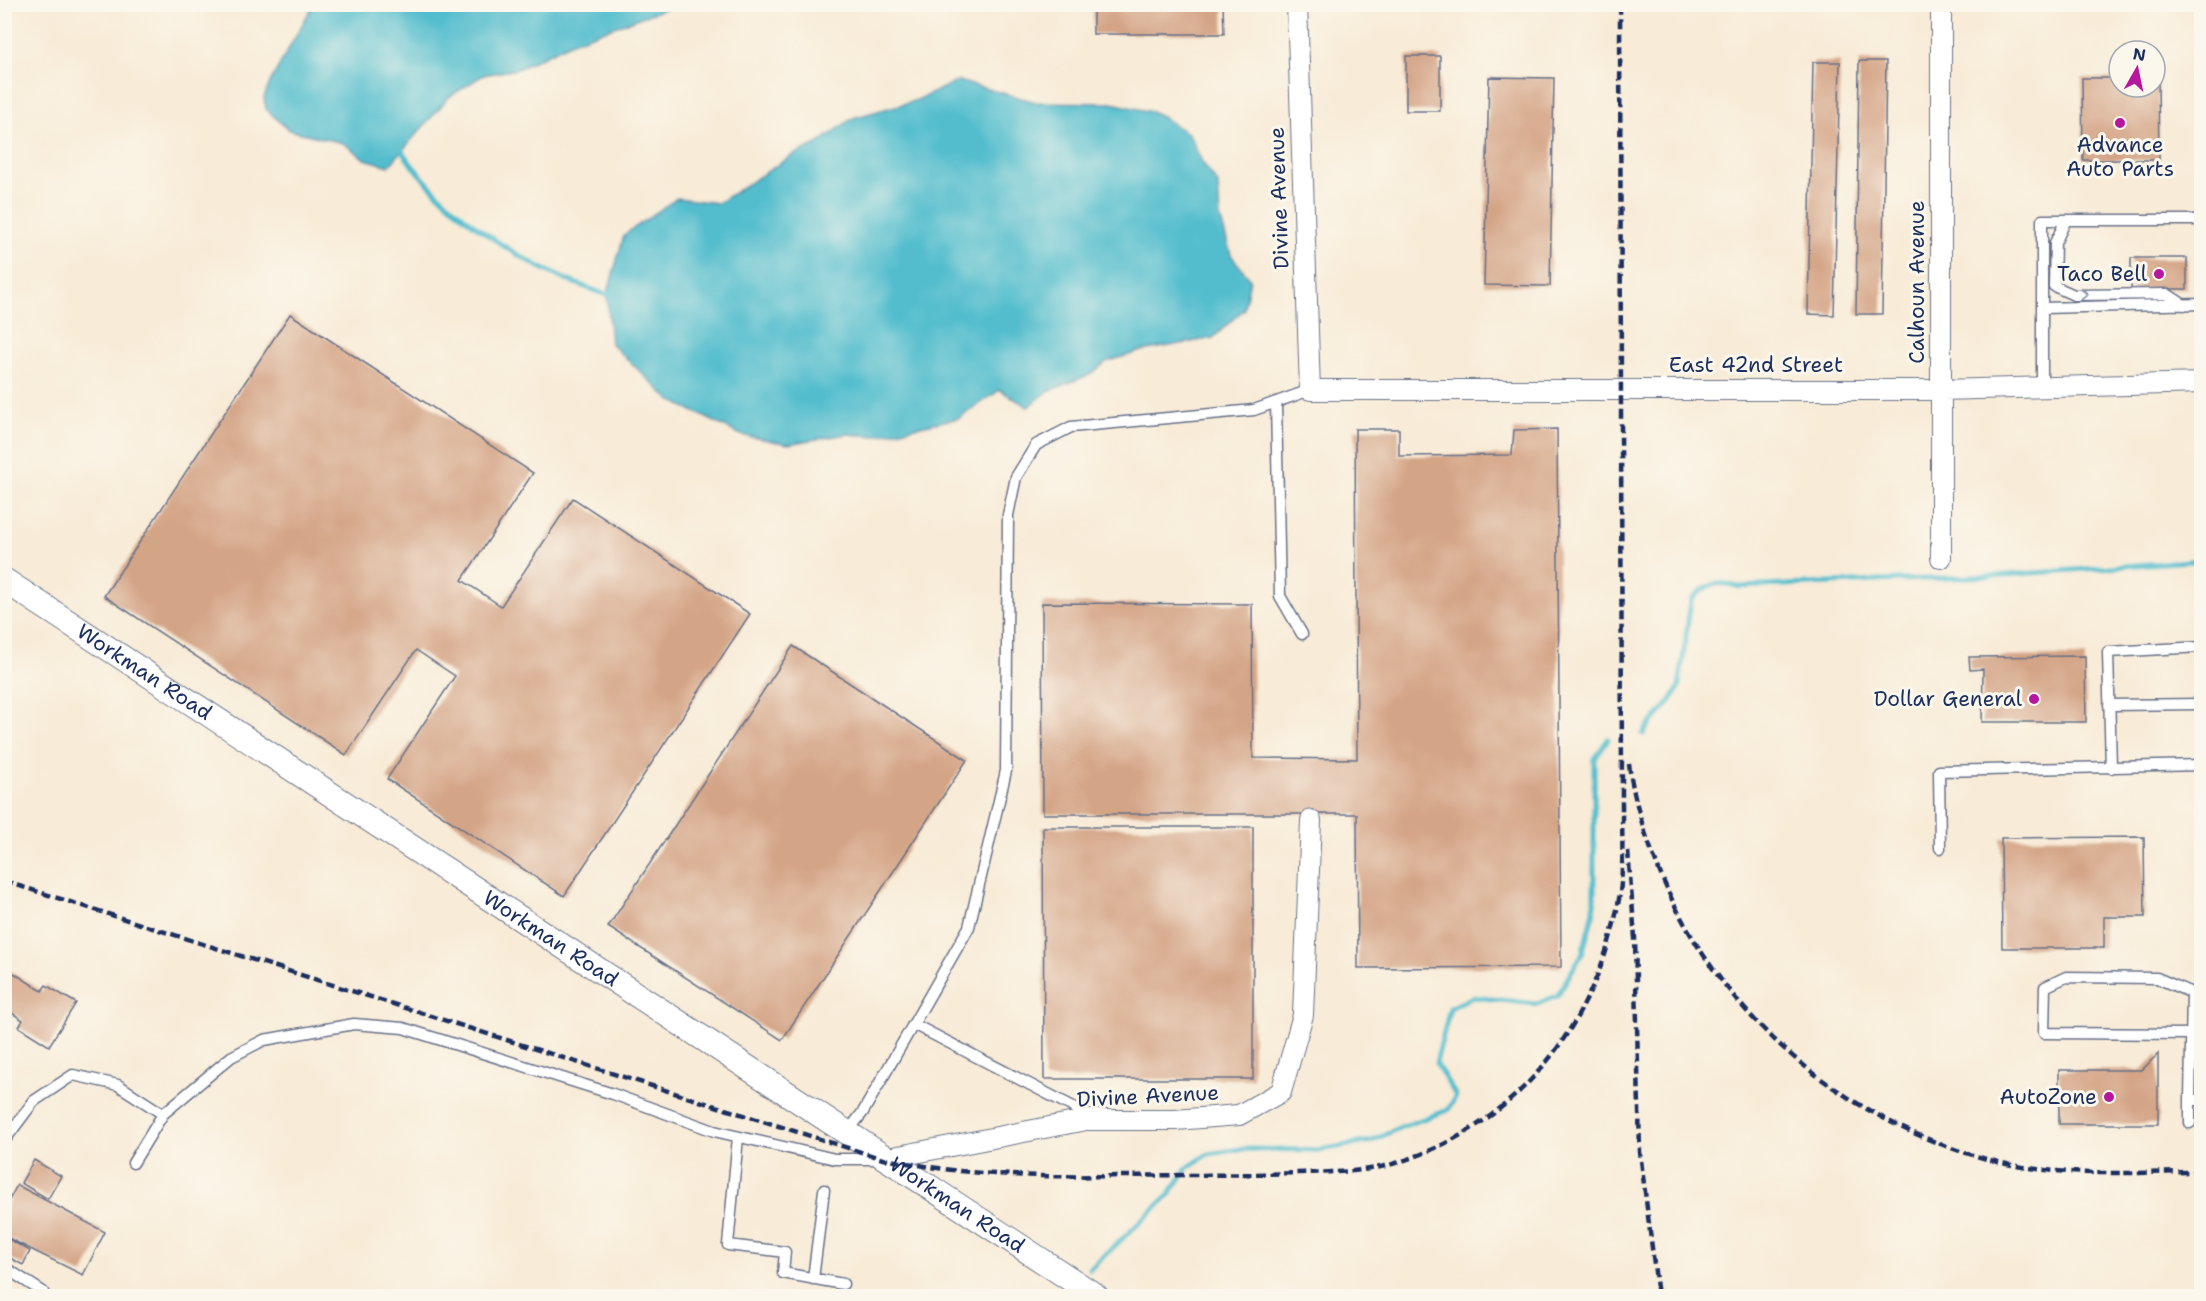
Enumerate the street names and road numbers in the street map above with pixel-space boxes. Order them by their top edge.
street label: Divine Avenue [1263,126,1295,270]
street label: Calhoun Avenue [1903,200,1931,364]
street label: East 42nd Street [1669,351,1843,379]
street label: Workman Road [71,617,218,727]
street label: Workman Road [478,884,624,993]
street label: Divine Avenue [1076,1078,1220,1114]
street label: Workman Road [884,1150,1030,1260]

